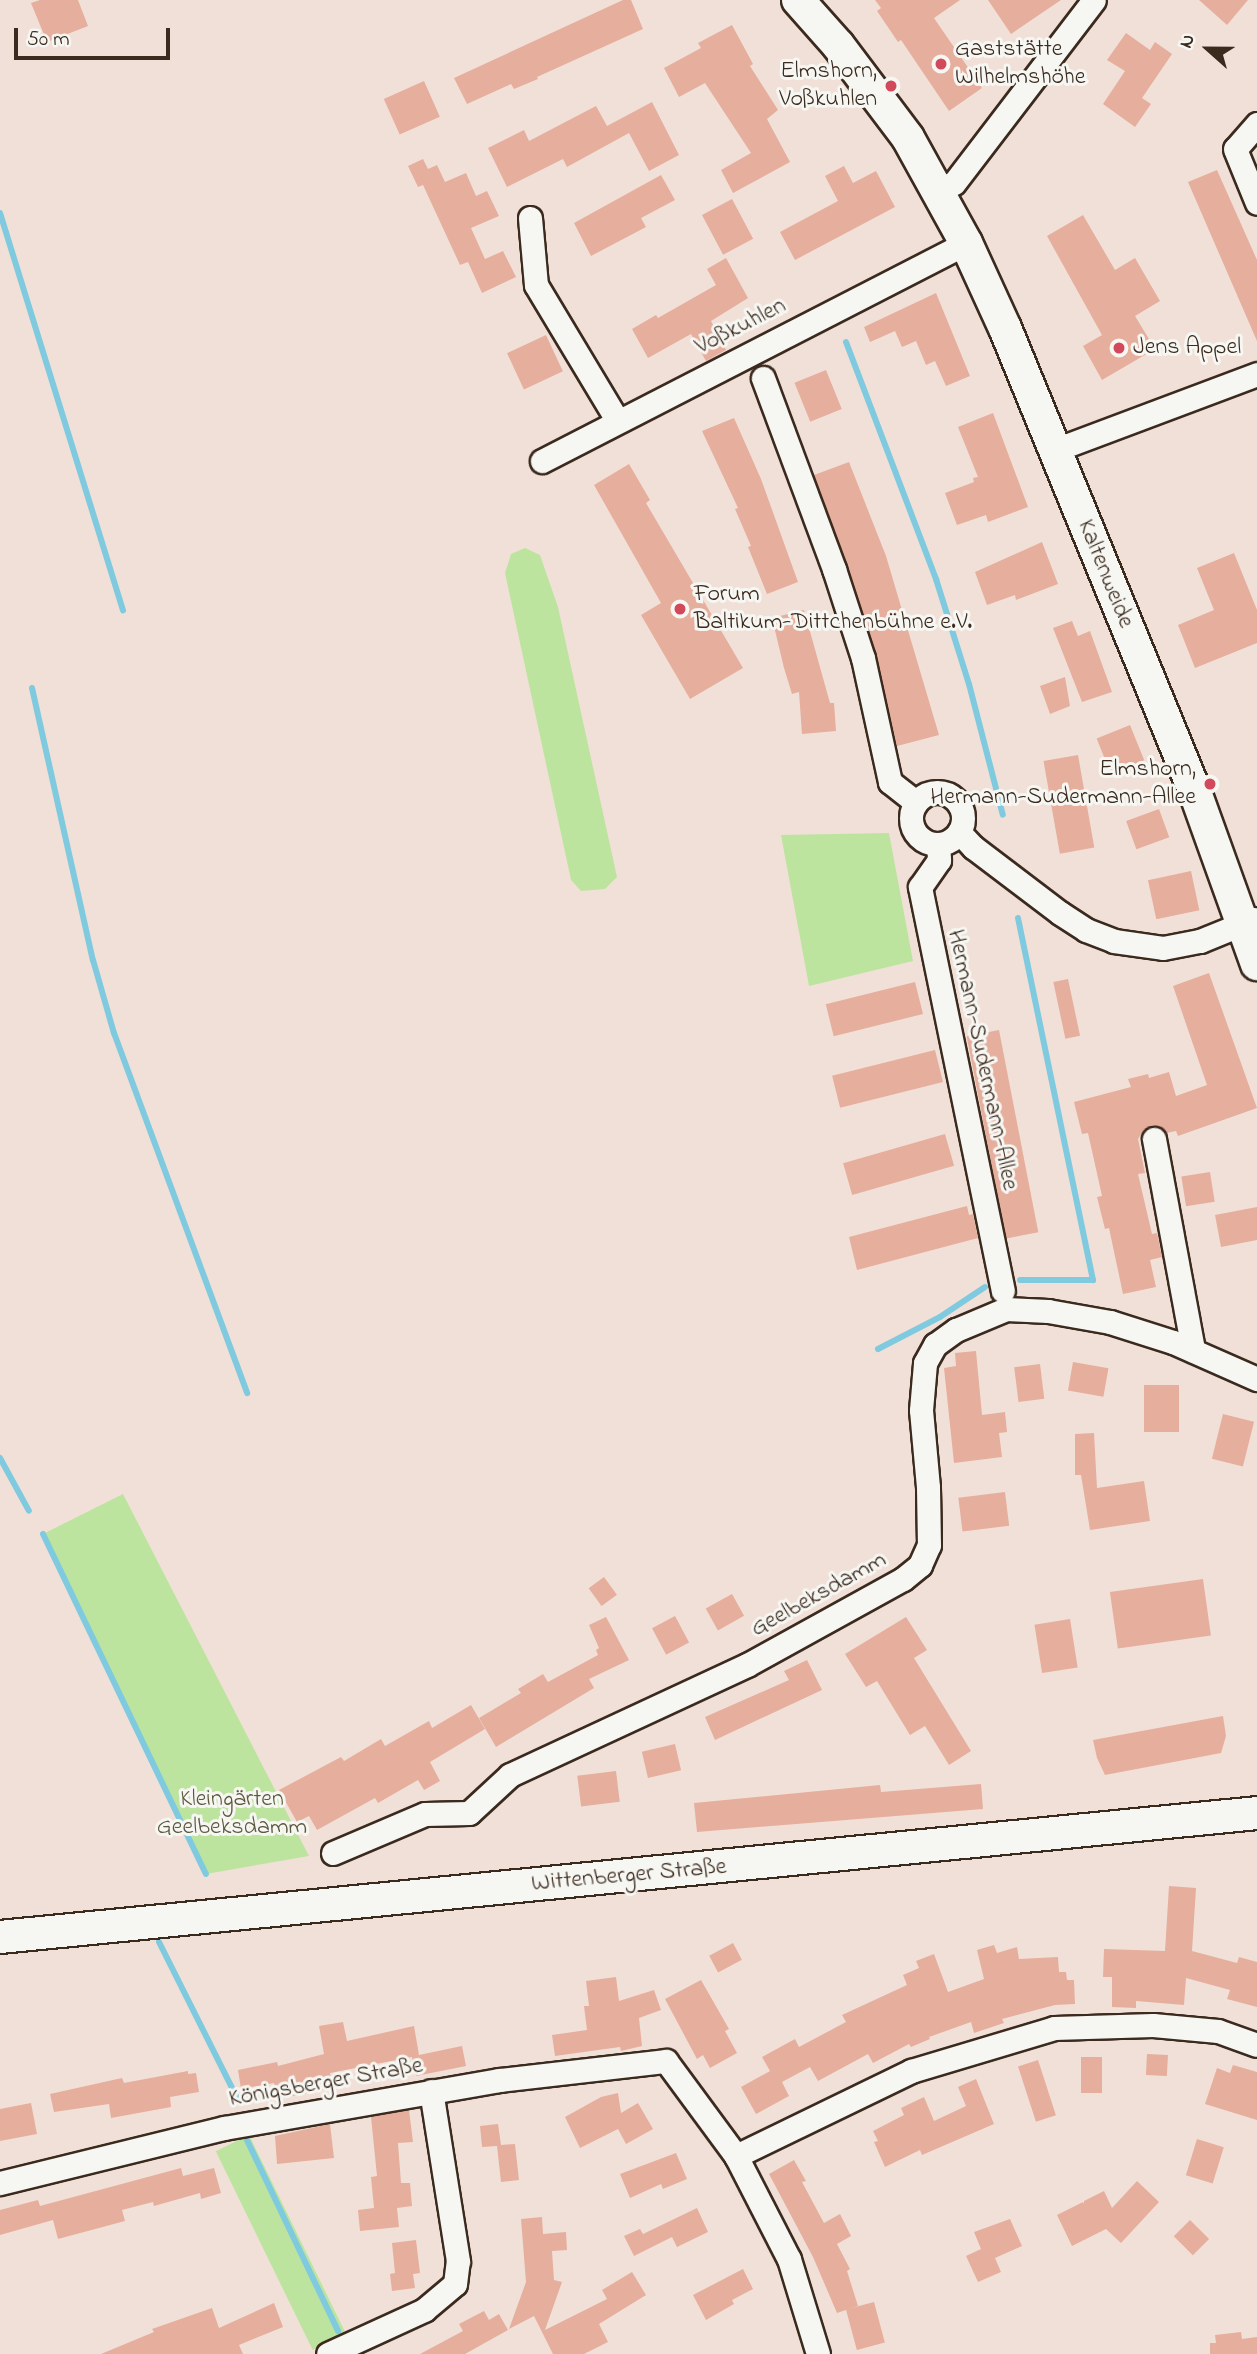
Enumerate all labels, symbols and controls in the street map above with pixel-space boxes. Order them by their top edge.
scale bar [18,14,173,58]
north arrow [1173,14,1243,84]
text: 50 m [27,25,70,55]
text: N [1173,30,1203,52]
place label: Gaststätte Wilhelmshöhe [955,36,1085,92]
marker: Gaststätte Wilhelmshöhe [933,56,949,72]
place label: Elmshorn, Voßkuhlen [779,58,877,114]
marker: Elmshorn, Voßkuhlen [883,78,899,94]
street label: Voßkuhlen [691,292,791,362]
place label: Jens Appel [1133,334,1241,362]
marker: Jens Appel [1111,340,1127,356]
street label: Kaltenweide [1070,516,1140,632]
place label: Forum Baltikum-Dittchenbühne e.V. [694,581,972,637]
marker: Forum Baltikum-Dittchenbühne e.V. [672,601,688,617]
place label: Elmshorn, Hermann-Sudermann-Allee [930,756,1196,812]
marker: Elmshorn, Hermann-Sudermann-Allee [1202,776,1218,792]
street label: Hermann-Sudermann-Allee [940,927,1024,1193]
street label: Geelbeksdamm [746,1546,892,1644]
park label: Kleingärten Geelbeksdamm [157,1786,307,1842]
street label: Wittenberger Straße [530,1853,728,1899]
street label: Königsberger Straße [227,2052,425,2114]

